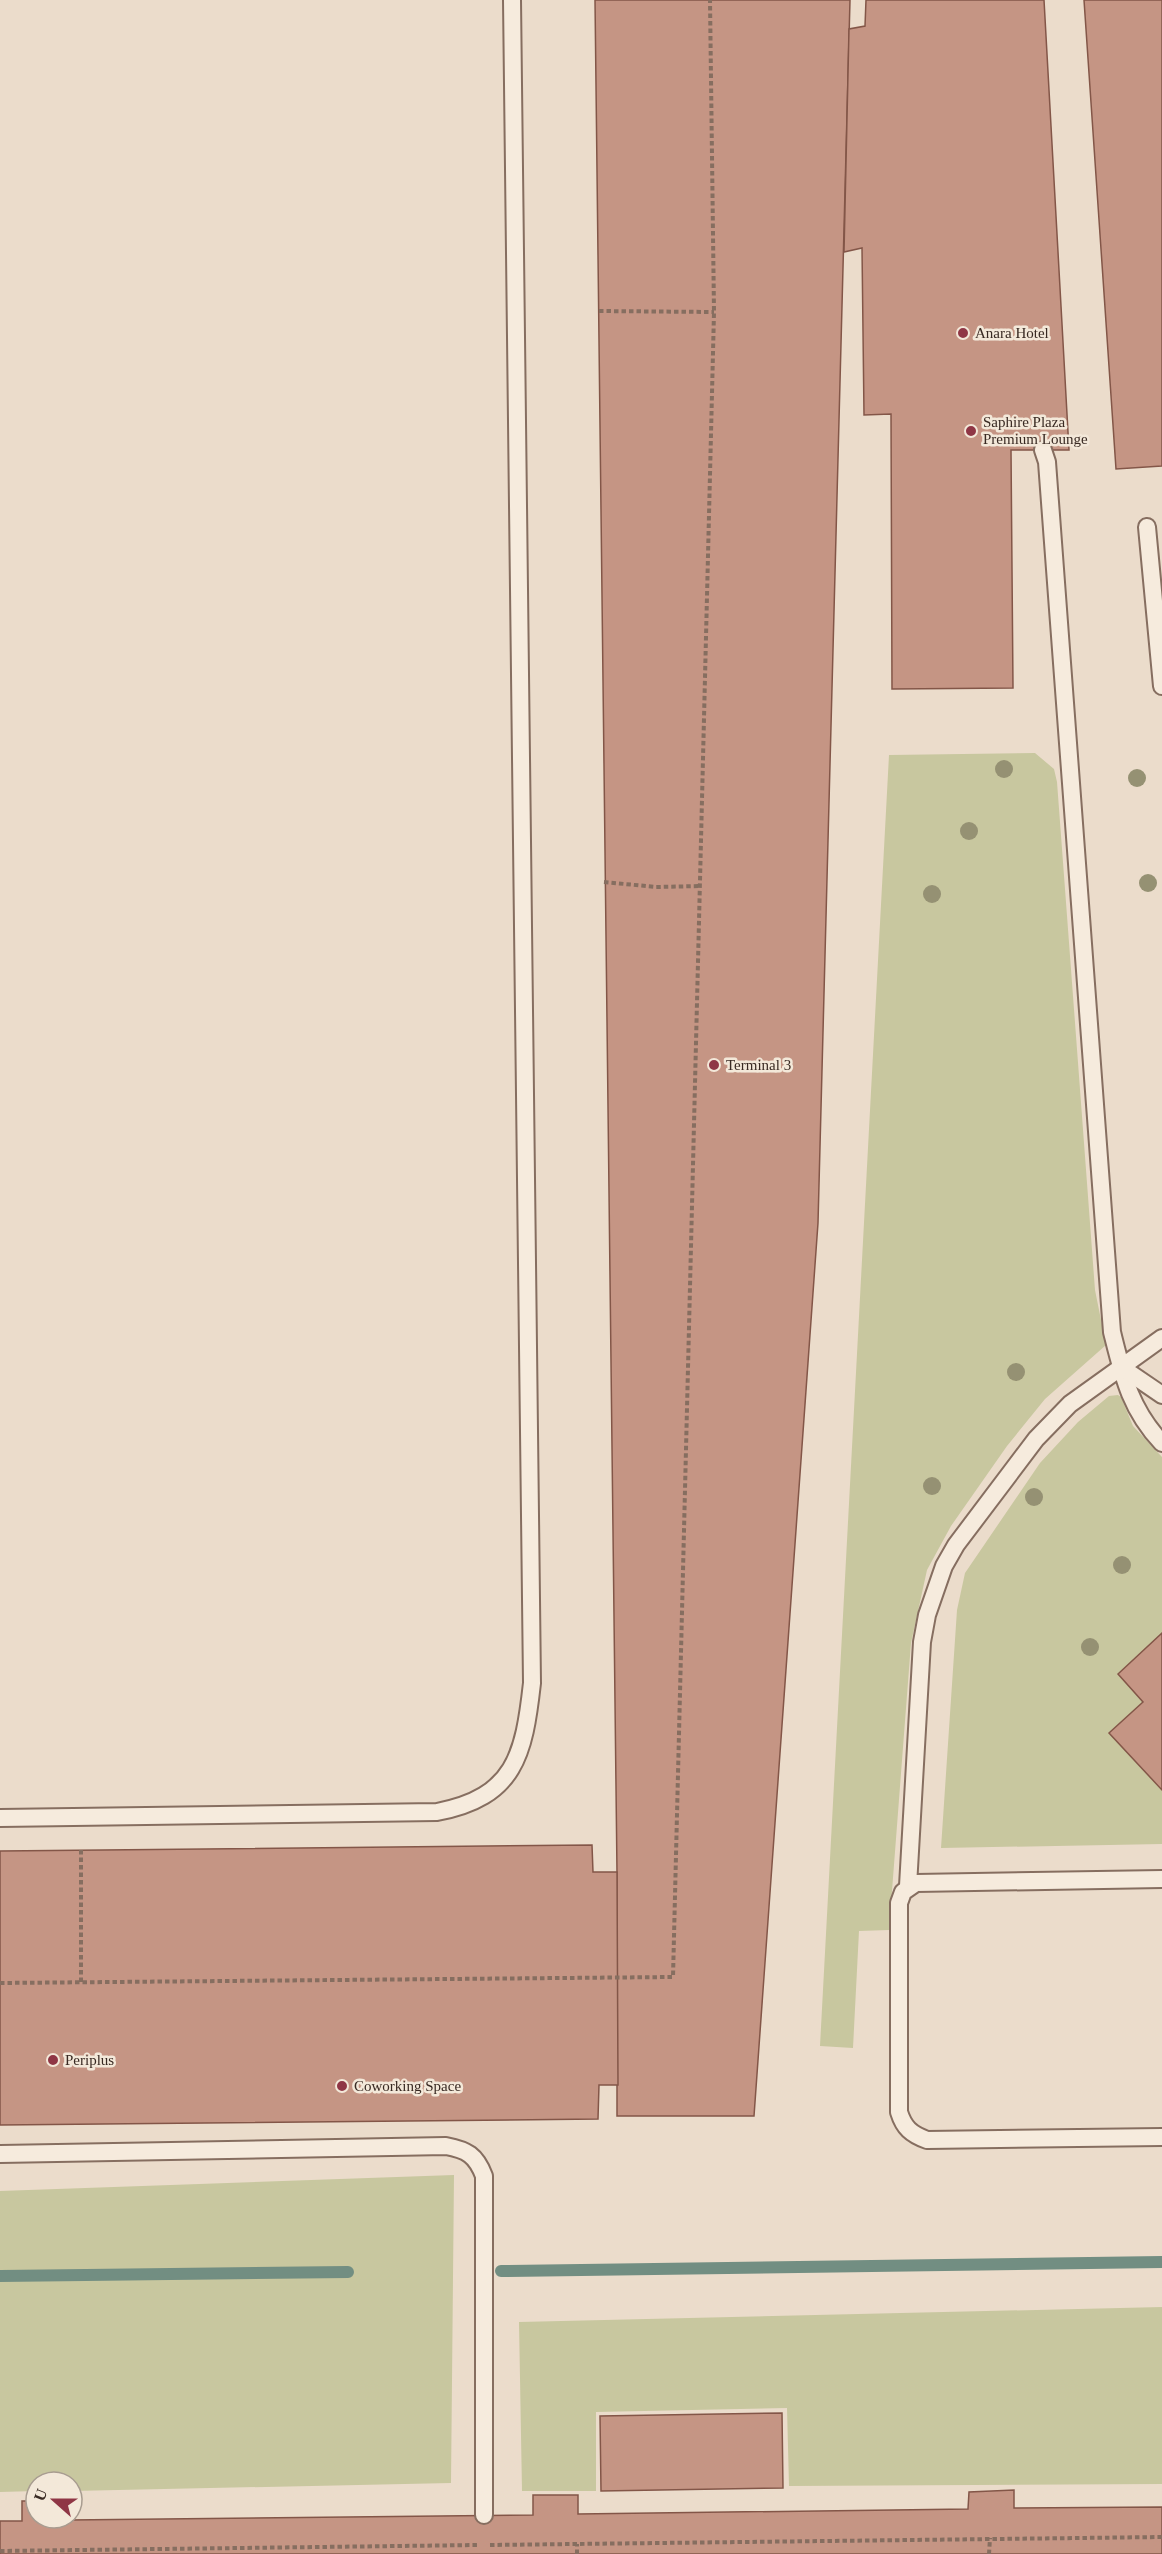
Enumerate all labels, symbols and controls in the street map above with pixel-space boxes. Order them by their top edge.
place label: Anara Hotel [975,325,1049,341]
marker: Anara Hotel [956,326,970,340]
place label: Saphire Plaza Premium Lounge [983,414,1088,447]
marker: Saphire Plaza Premium Lounge [964,424,978,438]
place label: Terminal 3 [726,1057,791,1073]
marker: Terminal 3 [707,1058,721,1072]
place label: Periplus [65,2052,114,2068]
marker: Periplus [46,2053,60,2067]
place label: Coworking Space [354,2078,461,2094]
marker: Coworking Space [335,2079,349,2093]
north arrow [24,2470,84,2530]
text: U [30,2486,51,2503]

